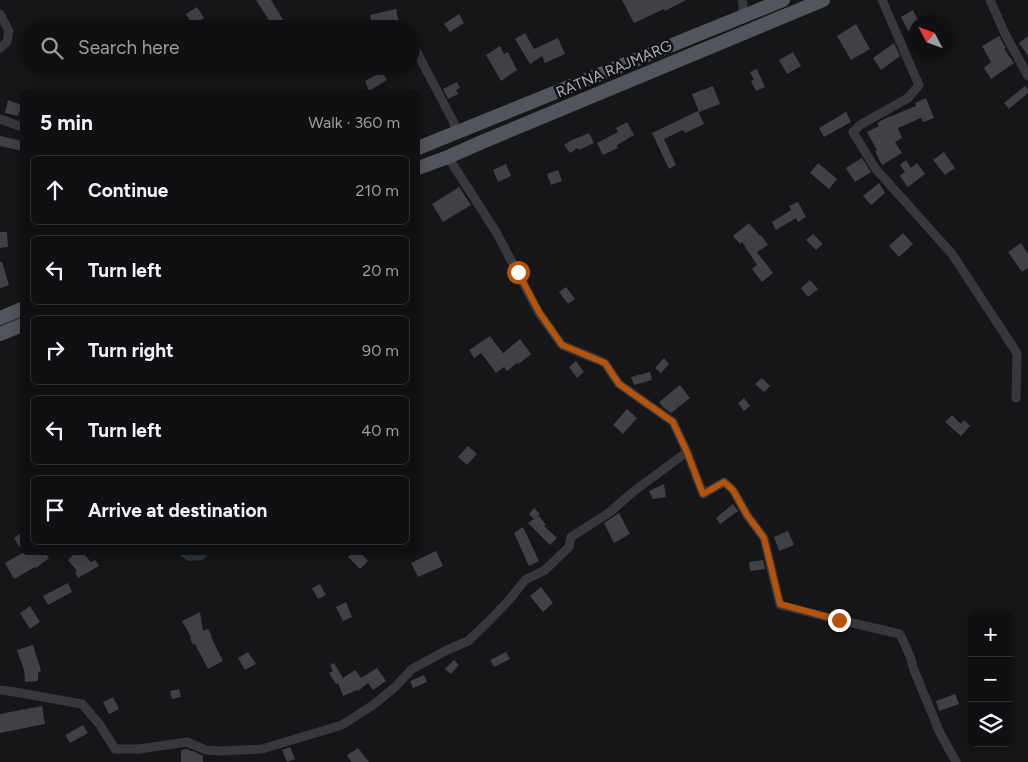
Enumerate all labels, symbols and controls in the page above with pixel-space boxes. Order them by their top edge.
north arrow [908,15,953,60]
search box [20,20,420,75]
icon: search [38,34,66,62]
text: Search here [78,36,180,59]
street label: RATNA RAJMARG [553,36,675,102]
text: 5 min [40,110,93,135]
text: Walk · 360 m [308,113,400,132]
icon: ahead [41,176,69,204]
text: Continue [88,179,168,202]
text: 210 m [356,181,399,200]
icon: left [41,256,69,284]
text: Turn left [88,259,162,282]
text: 20 m [362,261,399,280]
route start [507,261,530,284]
icon: right [41,336,69,364]
text: Turn right [88,339,174,362]
text: 90 m [362,341,399,360]
icon: left [41,416,69,444]
text: Turn left [88,419,162,442]
text: 40 m [361,421,399,440]
icon: arrive [41,496,69,524]
text: Arrive at destination [88,499,267,522]
route end [828,609,851,632]
map controls [968,612,1013,747]
button: + [968,612,1013,657]
button: − [968,657,1013,702]
button: layers [968,702,1013,747]

